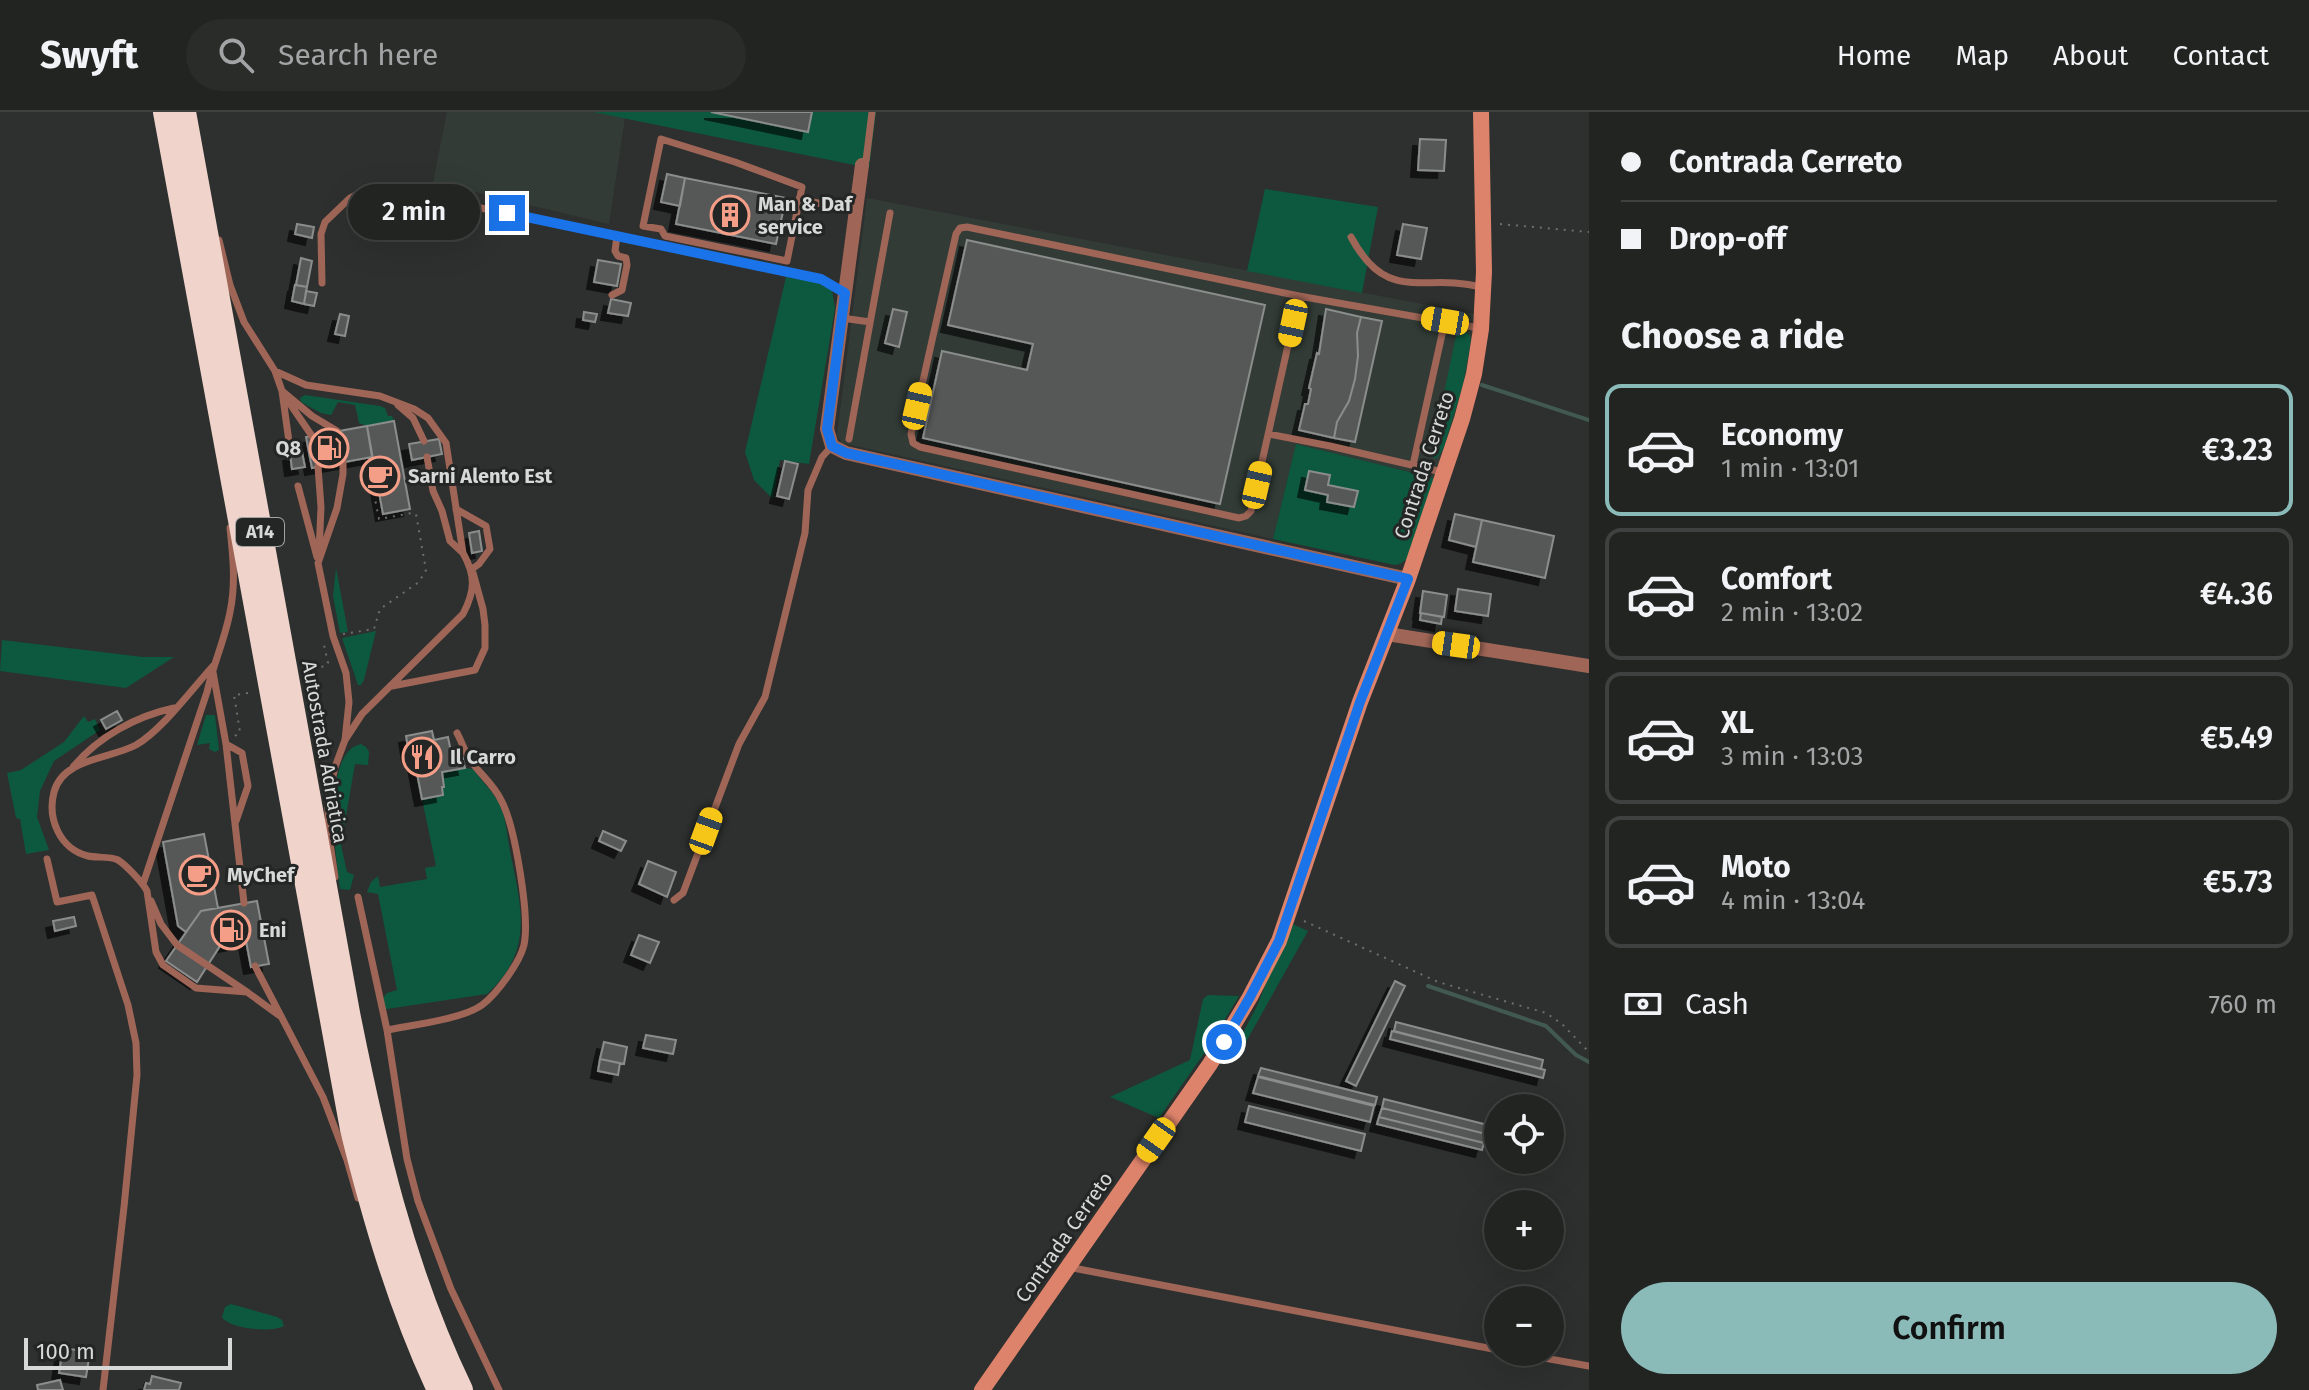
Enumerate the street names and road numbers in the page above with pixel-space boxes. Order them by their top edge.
street label: Contrada Cerreto [1389,388,1459,542]
road number: A14 [236,518,284,546]
street label: Autostrada Adriatica [297,659,353,845]
street label: Contrada Cerreto [1010,1167,1118,1307]

